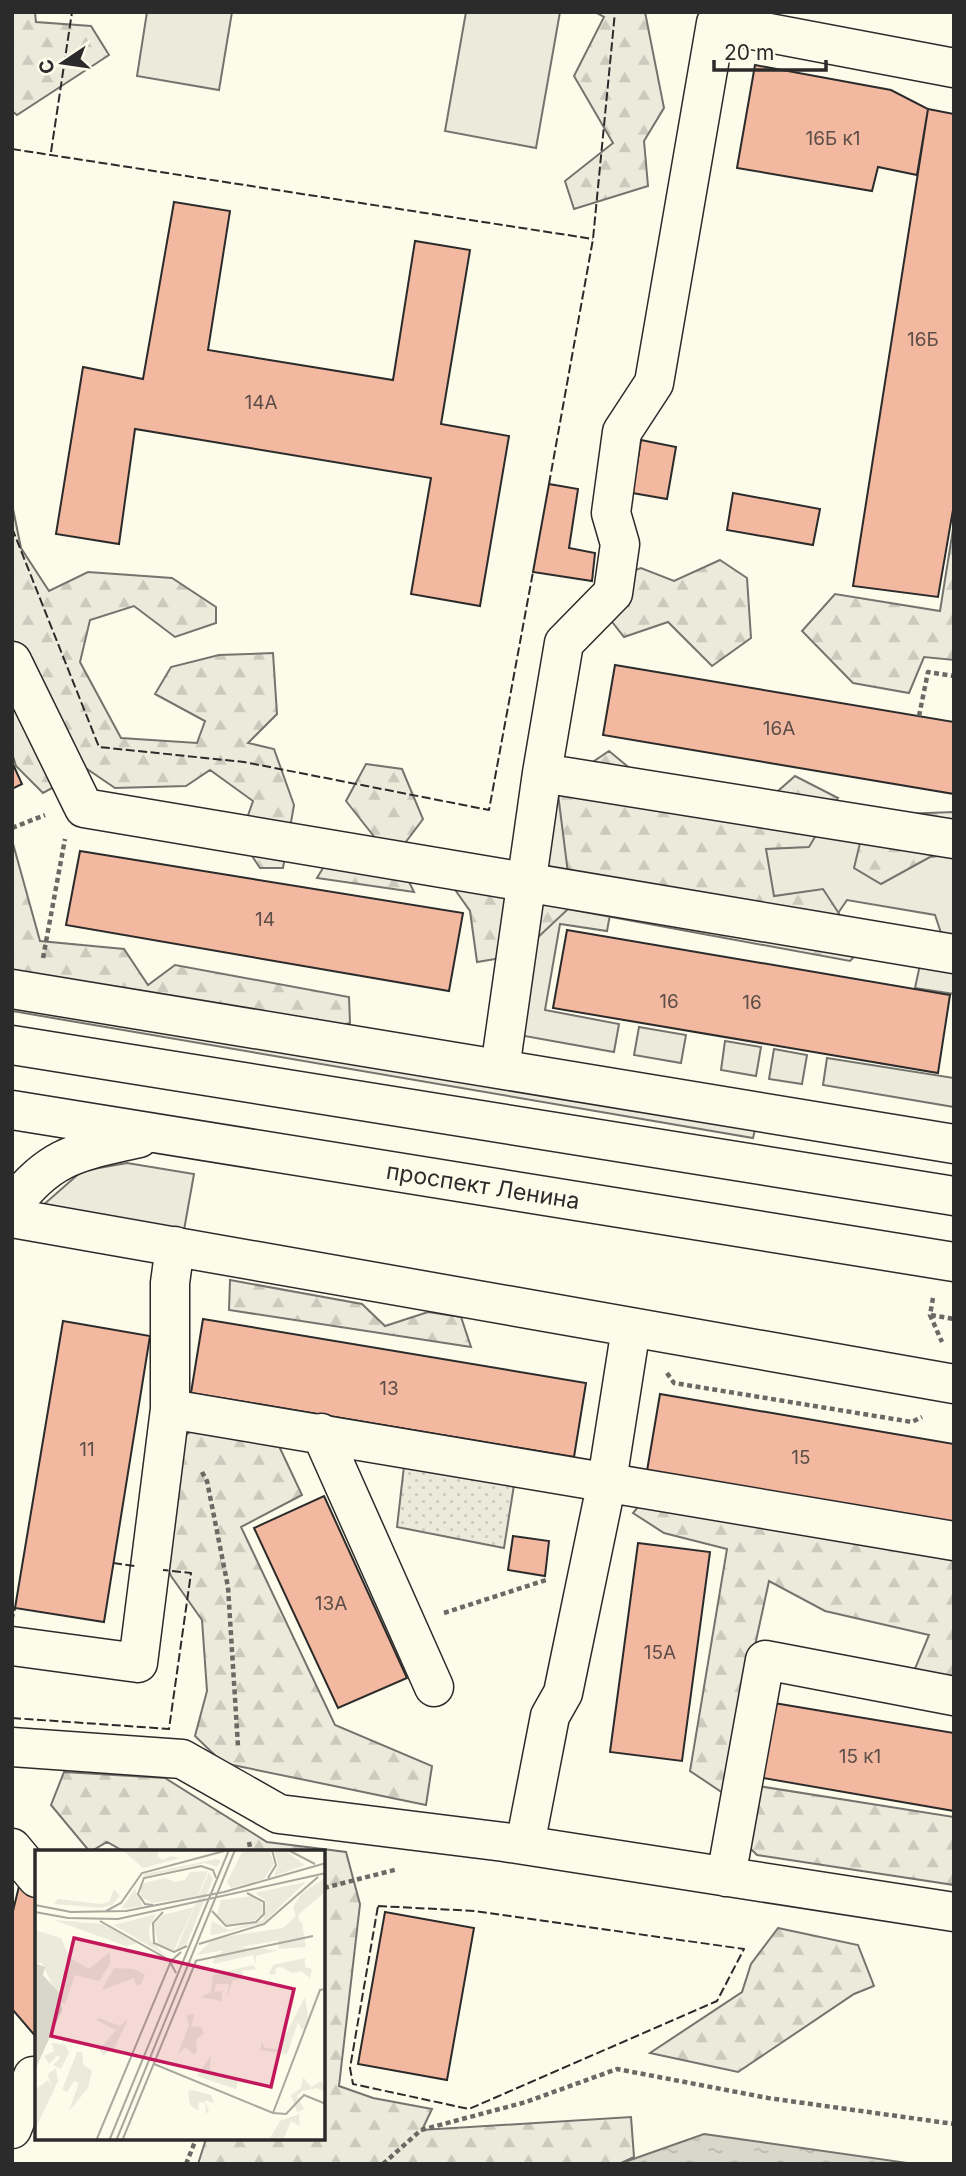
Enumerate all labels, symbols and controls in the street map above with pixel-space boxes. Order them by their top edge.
north arrow [28,28,98,98]
scale bar [714,28,826,72]
text: 20 m [724,40,774,65]
text: С [34,57,60,76]
house number: 16Б к1 [805,127,861,150]
house number: 16Б [907,328,939,351]
house number: 14А [244,391,278,414]
house number: 16А [763,717,795,740]
house number: 14 [255,908,275,931]
house number: 16 [659,990,679,1013]
house number: 16 [742,991,762,1014]
street label: проспект Ленина [384,1157,582,1215]
house number: 13 [379,1377,399,1400]
house number: 11 [79,1438,95,1461]
house number: 15 [791,1446,811,1469]
house number: 13А [315,1592,347,1615]
house number: 15А [644,1641,676,1664]
house number: 15 к1 [839,1745,881,1768]
inset map [35,1850,326,2141]

